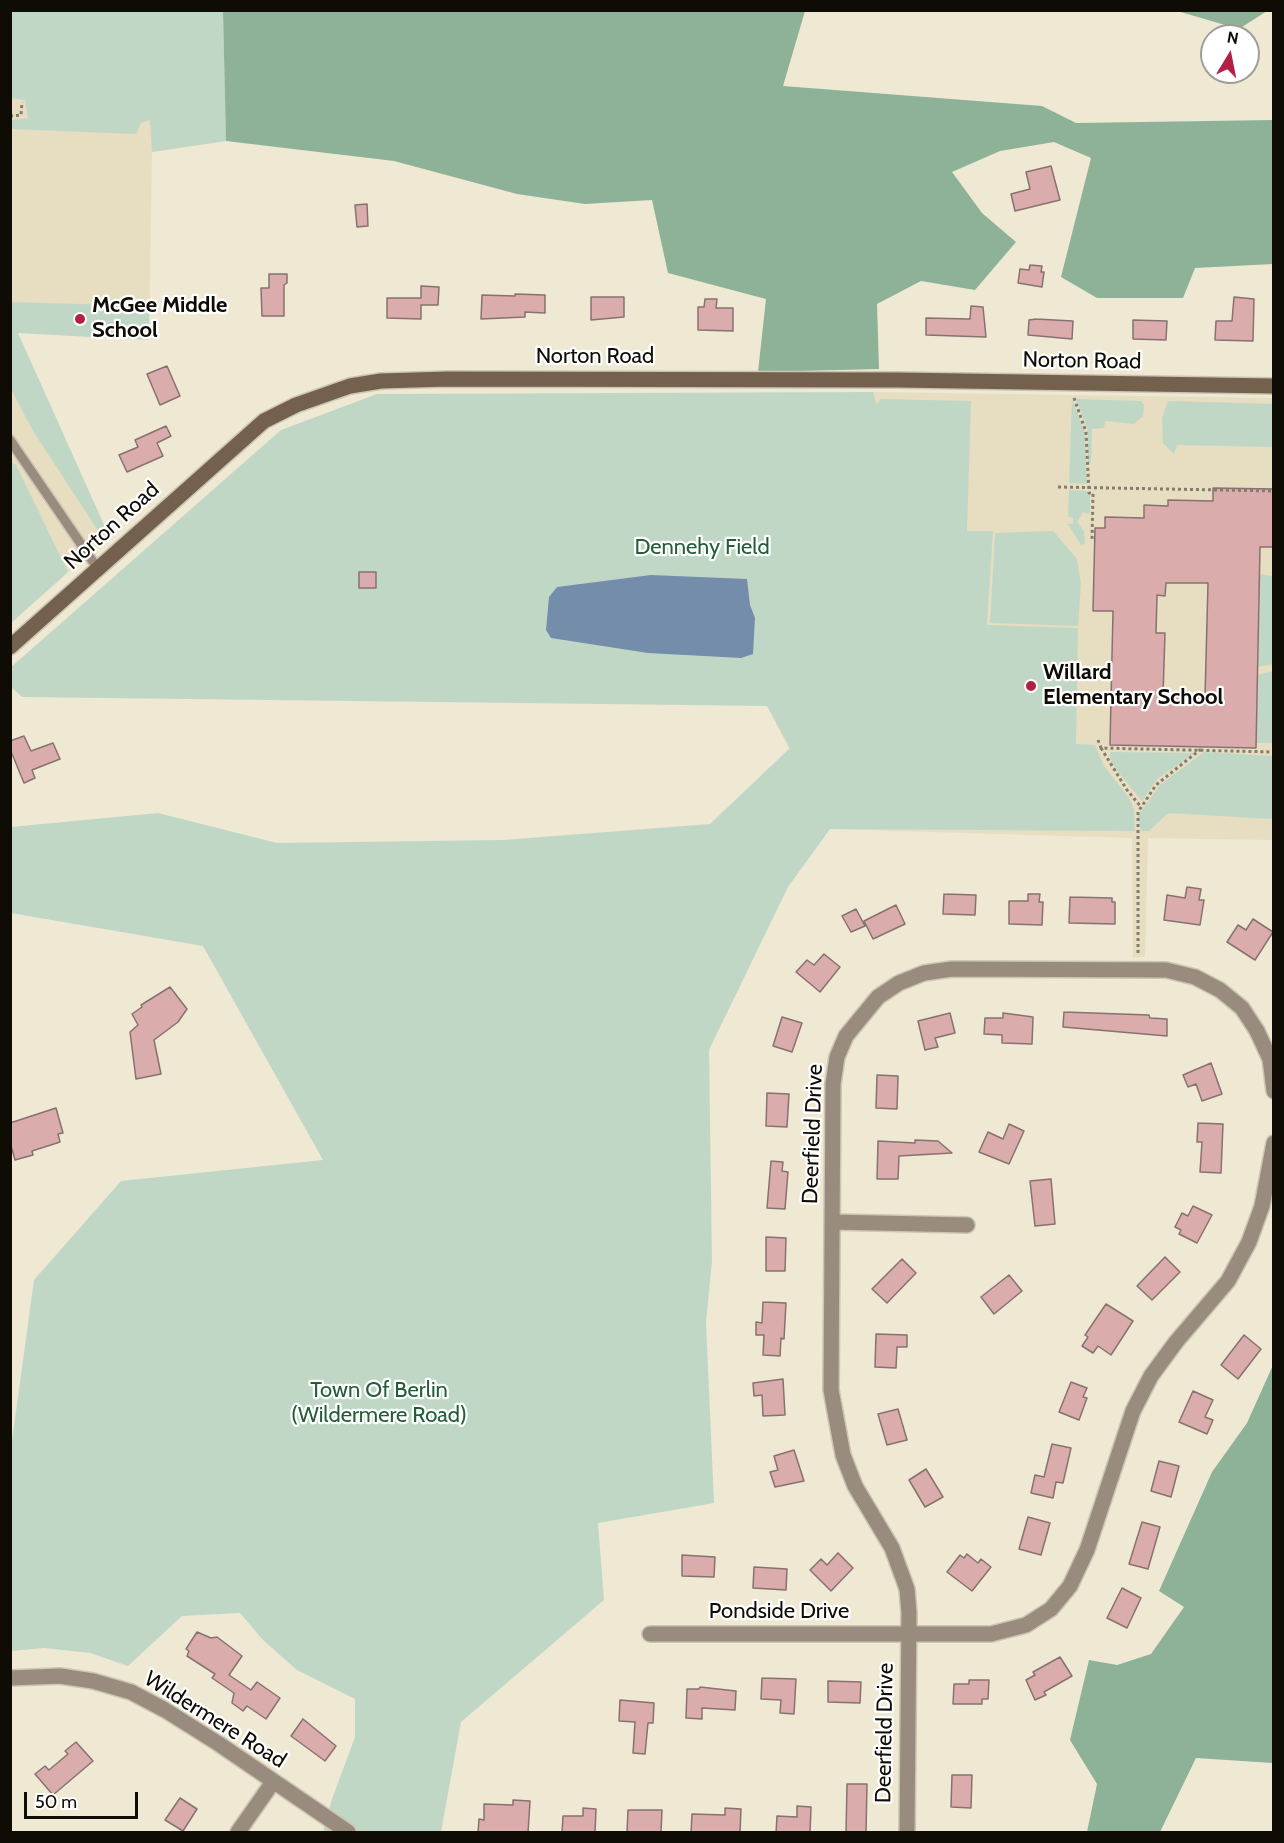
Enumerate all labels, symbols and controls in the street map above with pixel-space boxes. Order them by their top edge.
north arrow [1200,24,1260,84]
text: N [1226,27,1240,48]
place label: McGee Middle School [92,293,227,344]
marker: McGee Middle School [73,312,87,326]
street label: Norton Road [536,344,654,370]
street label: Norton Road [1022,347,1142,375]
street label: Norton Road [59,477,165,575]
park label: Dennehy Field [634,535,770,561]
place label: Willard Elementary School [1043,660,1223,712]
marker: Willard Elementary School [1024,679,1038,693]
street label: Deerfield Drive [797,1064,829,1204]
park label: Town Of Berlin (Wildermere Road) [291,1378,467,1430]
street label: Pondside Drive [709,1599,849,1625]
street label: Deerfield Drive [871,1663,899,1803]
street label: Wildermere Road [139,1666,291,1774]
scale bar [27,1780,141,1818]
text: 50 m [35,1791,77,1813]

